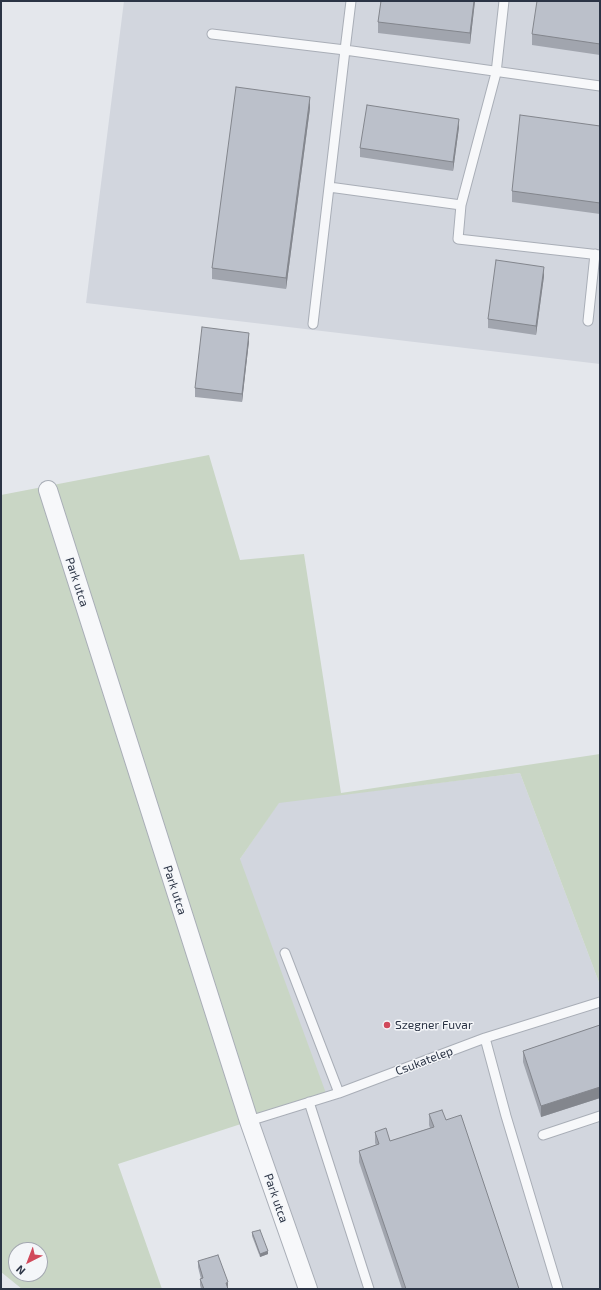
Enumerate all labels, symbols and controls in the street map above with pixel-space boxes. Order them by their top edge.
street label: Park utca [62,555,92,609]
street label: Park utca [160,863,190,917]
place label: Szegner Fuvar [395,1018,473,1032]
marker: Szegner Fuvar [382,1020,392,1030]
street label: Csukatelep [393,1043,455,1079]
street label: Park utca [261,1172,291,1224]
north arrow [8,1242,48,1282]
text: N [13,1263,28,1278]

